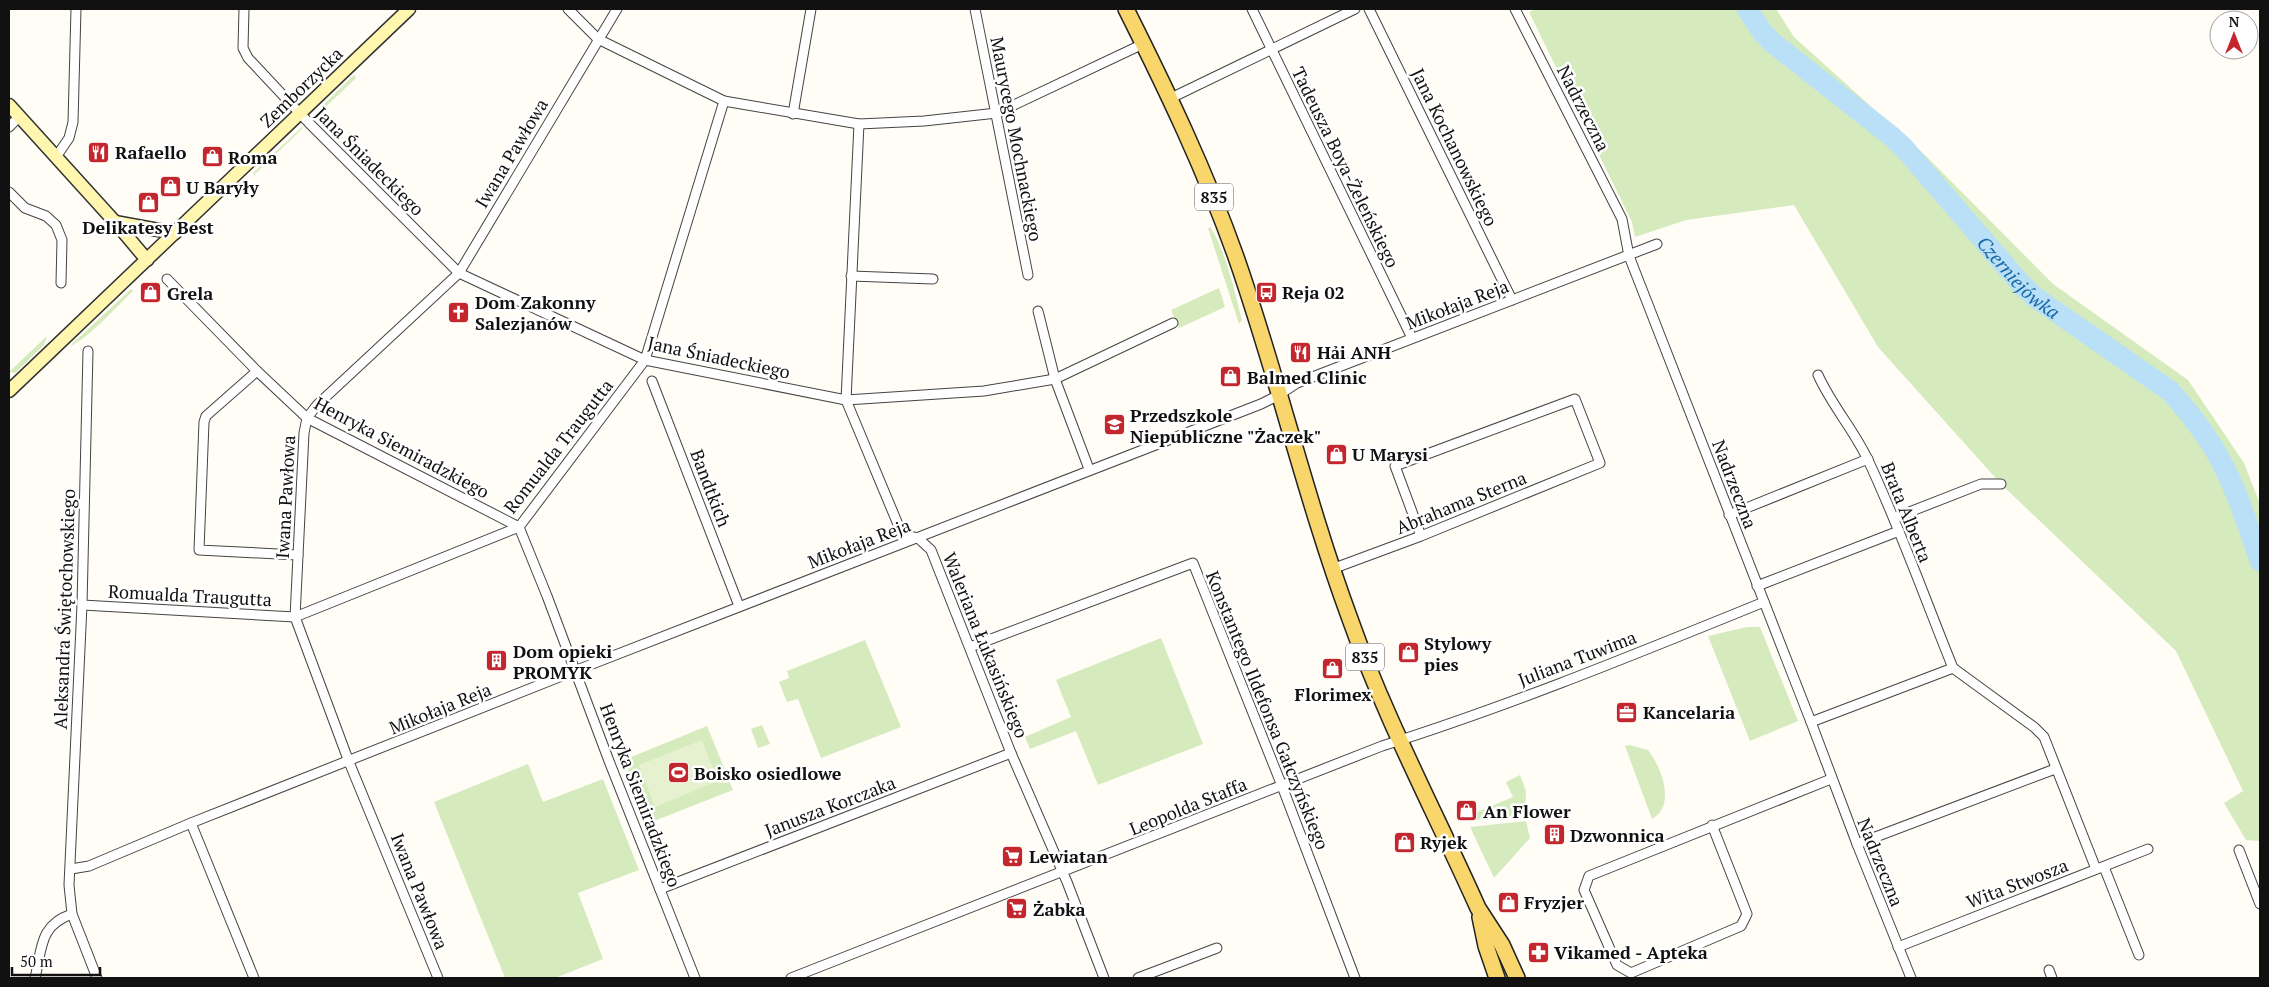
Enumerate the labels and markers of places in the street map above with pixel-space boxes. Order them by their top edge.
restaurant icon: Rafaello [87,140,111,164]
place label: Rafaello [115,140,187,164]
shop icon: Roma [200,145,224,169]
place label: Roma [228,145,277,169]
shop icon: U Baryły [158,175,182,199]
place label: U Baryły [186,175,259,199]
shop icon: Delikatesy Best [136,190,160,214]
place label: Delikatesy Best [82,215,214,239]
bus stop icon: Reja 02 [1254,280,1278,304]
place label: Reja 02 [1282,280,1345,304]
shop icon: Grela [139,281,163,305]
place label: Grela [167,281,213,305]
place label: Dom Zakonny Salezjanów [475,290,596,335]
church icon: Dom Zakonny Salezjanów [447,300,471,324]
restaurant icon: Hải ANH [1289,340,1313,364]
place label: Hải ANH [1317,340,1391,364]
shop icon: Balmed Clinic [1219,365,1243,389]
place label: Balmed Clinic [1247,365,1367,389]
place label: Przedszkole Niepubliczne "Żaczek" [1130,403,1321,448]
school or university icon: Przedszkole Niepubliczne "Żaczek" [1102,413,1126,437]
shop icon: U Marysi [1324,442,1348,466]
place label: U Marysi [1352,442,1428,466]
place label: Stylowy pies [1424,631,1492,676]
place label: Dom opieki PROMYK [513,639,612,684]
shop icon: Stylowy pies [1396,641,1420,665]
building icon: Dom opieki PROMYK [485,649,509,673]
shop icon: Florimex [1321,657,1345,681]
place label: Florimex [1295,682,1371,706]
office icon: Kancelaria [1615,700,1639,724]
place label: Kancelaria [1643,700,1735,724]
sports icon: Boisko osiedlowe [666,761,690,785]
place label: Boisko osiedlowe [694,761,842,785]
shop icon: An Flower [1455,799,1479,823]
place label: An Flower [1483,799,1571,823]
building icon: Dzwonnica [1542,823,1566,847]
place label: Dzwonnica [1570,823,1665,847]
shop icon: Ryjek [1392,830,1416,854]
place label: Ryjek [1420,830,1468,854]
supermarket icon: Lewiatan [1001,844,1025,868]
place label: Lewiatan [1029,844,1108,868]
shop icon: Fryzjer [1496,890,1520,914]
place label: Fryzjer [1524,890,1584,914]
supermarket icon: Żabka [1005,897,1029,921]
place label: Żabka [1033,897,1086,921]
pharmacy icon: Vikamed - Apteka [1526,940,1550,964]
place label: Vikamed - Apteka [1554,940,1708,964]

